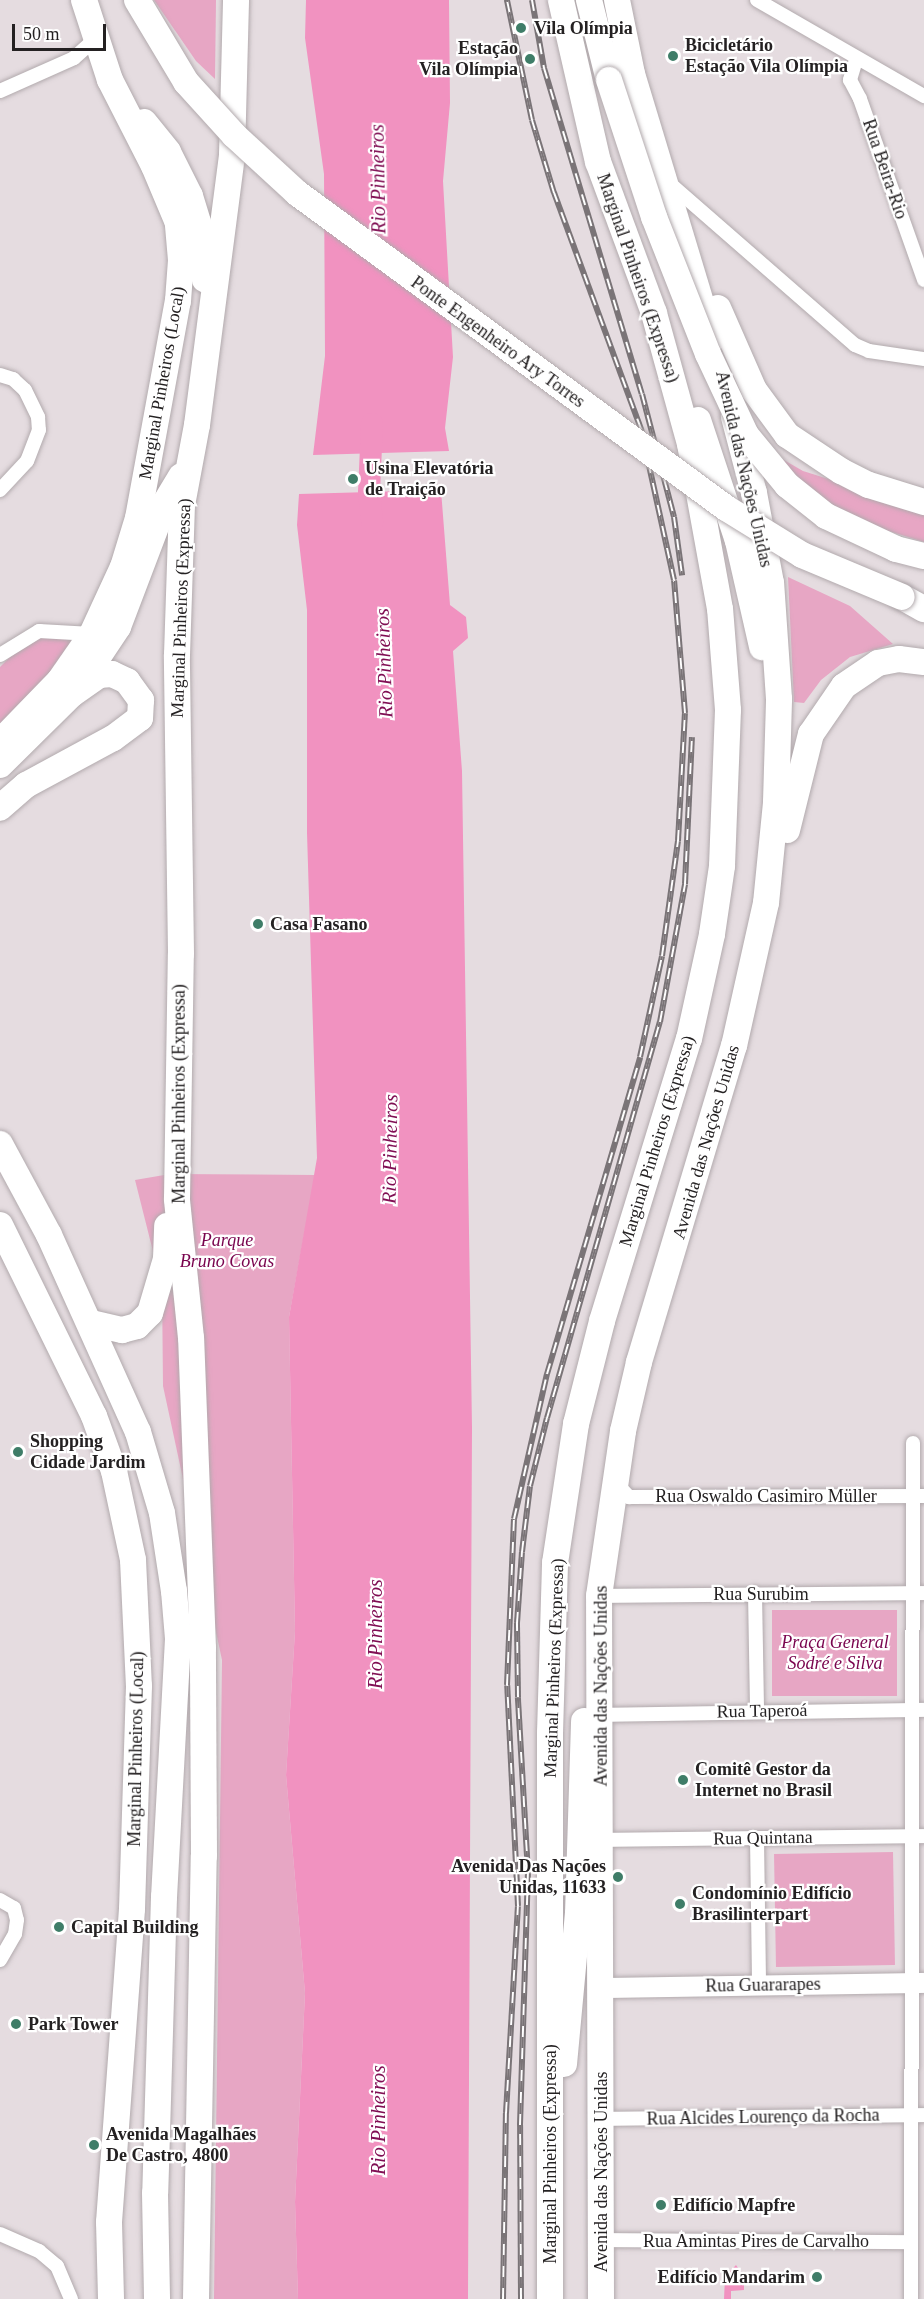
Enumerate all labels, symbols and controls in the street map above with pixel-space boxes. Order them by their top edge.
scale bar [15,12,110,50]
place label: Vila Olímpia [534,17,633,39]
marker: Vila Olímpia [512,19,530,37]
text: 50 m [23,24,60,44]
place label: Bicicletário Estação Vila Olímpia [685,35,848,78]
place label: Estação Vila Olímpia [419,38,518,80]
marker: Bicicletário Estação Vila Olímpia [666,49,680,63]
marker: Estação Vila Olímpia [523,52,537,66]
street label: Rua Beira-Rio [858,116,912,222]
water label: Rio Pinheiros [365,124,391,234]
street label: Marginal Pinheiros (Expressa) [592,171,684,385]
street label: Ponte Engenheiro Ary Torres [406,271,590,413]
street label: Marginal Pinheiros (Local) [134,285,190,481]
street label: Avenida das Nações Unidas [711,369,777,569]
place label: Usina Elevatória de Traição [365,458,493,500]
marker: Usina Elevatória de Traição [346,472,360,486]
street label: Marginal Pinheiros (Expressa) [166,498,196,718]
water label: Rio Pinheiros [370,608,398,718]
place label: Casa Fasano [270,913,368,935]
marker: Casa Fasano [251,917,265,931]
street label: Marginal Pinheiros (Expressa) [168,984,190,1204]
street label: Marginal Pinheiros (Expressa) [615,1033,699,1249]
street label: Avenida das Nações Unidas [668,1042,744,1242]
water label: Rio Pinheiros [377,1094,403,1204]
park label: Parque Bruno Covas [180,1230,274,1272]
place label: Shopping Cidade Jardim [30,1431,146,1474]
marker: Shopping Cidade Jardim [11,1445,25,1459]
street label: Rua Oswaldo Casimiro Müller [655,1485,877,1507]
street label: Marginal Pinheiros (Expressa) [539,1558,569,1778]
water label: Rio Pinheiros [363,1579,387,1689]
street label: Rua Surubim [713,1583,809,1605]
street label: Avenida das Nações Unidas [590,1585,612,1787]
park label: Praça General Sodré e Silva [781,1632,889,1674]
street label: Marginal Pinheiros (Local) [123,1651,149,1847]
street label: Rua Taperoá [716,1699,808,1723]
place label: Comitê Gestor da Internet no Brasil [695,1759,832,1802]
marker: Comitê Gestor da Internet no Brasil [676,1773,690,1787]
street label: Rua Quintana [713,1826,813,1850]
place label: Avenida Das Nações Unidas, 11633 [451,1856,606,1898]
marker: Avenida Das Nações Unidas, 11633 [611,1870,625,1884]
place label: Condomínio Edifício Brasilinterpart [692,1883,852,1926]
marker: Condomínio Edifício Brasilinterpart [673,1897,687,1911]
place label: Capital Building [71,1916,199,1938]
marker: Capital Building [52,1920,66,1934]
street label: Rua Guararapes [705,1973,821,1997]
place label: Park Tower [28,2013,119,2035]
marker: Park Tower [9,2017,23,2031]
street label: Marginal Pinheiros (Expressa) [539,2044,561,2264]
water label: Rio Pinheiros [366,2065,390,2175]
street label: Avenida das Nações Unidas [590,2071,612,2273]
street label: Rua Alcides Lourenço da Rocha [646,2104,880,2130]
place label: Avenida Magalhães De Castro, 4800 [106,2124,256,2166]
marker: Avenida Magalhães De Castro, 4800 [87,2138,101,2152]
place label: Edifício Mapfre [673,2194,795,2216]
marker: Edifício Mapfre [654,2198,668,2212]
street label: Rua Amintas Pires de Carvalho [643,2230,869,2252]
place label: Edifício Mandarim [658,2266,805,2288]
marker: Edifício Mandarim [810,2270,824,2284]

